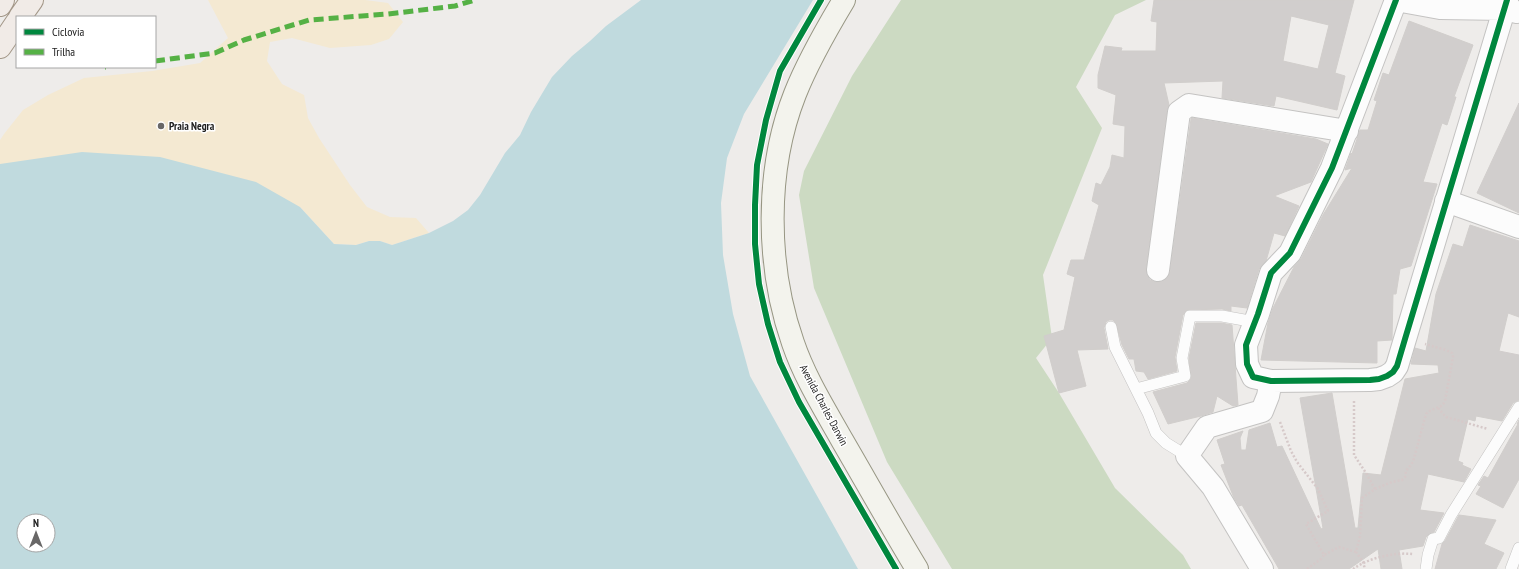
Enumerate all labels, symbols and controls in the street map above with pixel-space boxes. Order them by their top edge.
legend [16,16,156,68]
text: Ciclovia [52,24,84,39]
text: Trilha [52,44,75,59]
place label: Praia Negra [169,119,215,133]
marker: Praia Negra [156,121,166,131]
street label: Avenida Charles Darwin [797,362,851,448]
north arrow [16,513,56,553]
text: N [33,516,39,530]

